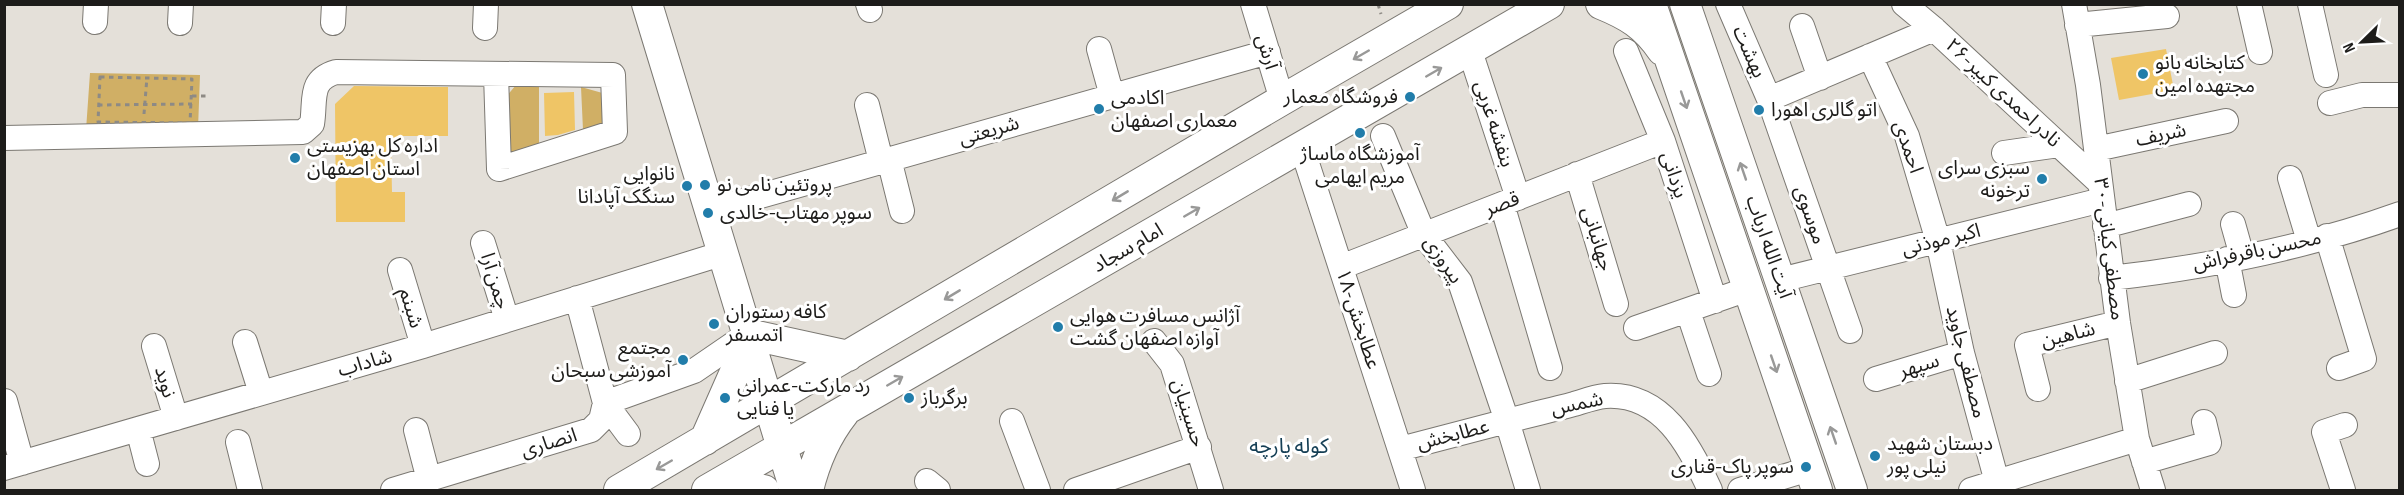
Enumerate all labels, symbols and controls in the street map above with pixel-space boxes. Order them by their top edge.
north arrow [2332,12,2392,72]
street label: بهشت [1727,22,1771,82]
street label: آرش [1250,31,1284,74]
street label: ۲۶-نادر احمدی کبیر [1940,33,2066,153]
text: N [2339,40,2360,55]
one-way arrow [1353,49,1370,61]
place label: کتابخانه بانو مجتهده امین [2155,51,2255,98]
one-way arrow [1425,65,1442,77]
marker: کتابخانه بانو مجتهده امین [2136,67,2150,81]
street label: بنفشه غربی [1469,78,1519,170]
place label: فروشگاه معمار [1283,85,1398,109]
place label: اکادمی معماری اصفهان [1111,86,1237,133]
marker: فروشگاه معمار [1403,90,1417,104]
one-way arrow [1679,90,1690,109]
place label: اتو گالری اهورا [1771,98,1877,122]
marker: اکادمی معماری اصفهان [1092,102,1106,116]
marker: اتو گالری اهورا [1752,103,1766,117]
street label: شریعتی [956,111,1022,151]
street label: احمدی [1888,118,1928,176]
street label: شریف [2134,118,2188,152]
marker: آموزشگاه ماساژ مریم ایهامی [1353,126,1367,140]
place label: اداره کل بهزیستی استان اصفهان [307,134,438,181]
place label: آموزشگاه ماساژ مریم ایهامی [1299,142,1421,191]
street label: یزدانی [1655,149,1693,201]
marker: اداره کل بهزیستی استان اصفهان [288,151,302,165]
place label: سبزی سرای ترخونه [1938,156,2030,203]
place label: نانوایی سنگک آپادانا [578,162,675,209]
one-way arrow [1736,162,1747,181]
marker: سبزی سرای ترخونه [2035,172,2049,186]
place label: پروتئین نامی نو [717,173,832,197]
street label: ۳۰-مصطفی کیانی [2088,176,2130,322]
marker: پروتئین نامی نو [698,178,712,192]
marker: نانوایی سنگک آپادانا [680,179,694,193]
street label: موسوی [1789,183,1831,247]
street label: قصر [1480,186,1523,222]
one-way arrow [1112,190,1129,202]
street label: آیت الله ارباب [1740,192,1798,303]
place label: سوپر مهتاب-خالدی [720,201,872,225]
street label: جهانبانی [1576,204,1618,274]
one-way arrow [1183,205,1200,217]
marker: سوپر مهتاب-خالدی [701,206,715,220]
street label: امام سجاد [1088,218,1169,280]
street label: اکبر موذنی [1899,219,1983,261]
street label: محسن باقرفراش [2191,226,2323,276]
street label: پیروزی [1418,231,1468,289]
street label: چمن آرا [475,250,515,312]
street label: ۱۸-عطابخش [1331,266,1385,372]
street label: شبنم [392,285,428,332]
one-way arrow [944,289,961,301]
place label: كافه رستوران اتمسفر [725,300,827,347]
street label: مصطفی جاوید [1940,303,1992,421]
place label: آژانس مسافرت هوایی آوازه اصفهان گشت [1070,304,1241,351]
marker: كافه رستوران اتمسفر [707,317,721,331]
street label: شاهین [2038,317,2098,353]
marker: آژانس مسافرت هوایی آوازه اصفهان گشت [1051,320,1065,334]
place label: مجتمع آموزشی سبحان [551,336,672,383]
street label: شاداب [335,344,395,382]
street label: سپهر [1895,349,1942,384]
marker: مجتمع آموزشی سبحان [676,353,690,367]
one-way arrow [1769,354,1780,373]
street label: نوید [149,363,181,401]
place label: رد مارکت-عمرانی یا فنایی [737,374,871,421]
one-way arrow [887,375,904,387]
street label: حسینیان [1166,376,1210,450]
place label: برگرباز [920,386,968,410]
street label: شمس [1549,387,1605,421]
marker: رد مارکت-عمرانی یا فنایی [718,391,732,405]
marker: برگرباز [902,391,916,405]
street label: عطابخش [1414,414,1492,456]
street label: انصاری [518,423,580,463]
one-way arrow [1827,426,1838,445]
place label: دبستان شهید نیلی پور [1886,432,1993,479]
district label: کوله پارچه [1249,434,1329,459]
marker: دبستان شهید نیلی پور [1868,449,1882,463]
place label: سوپر پاک-قناری [1671,455,1794,479]
one-way arrow [656,459,673,471]
marker: سوپر پاک-قناری [1799,460,1813,474]

